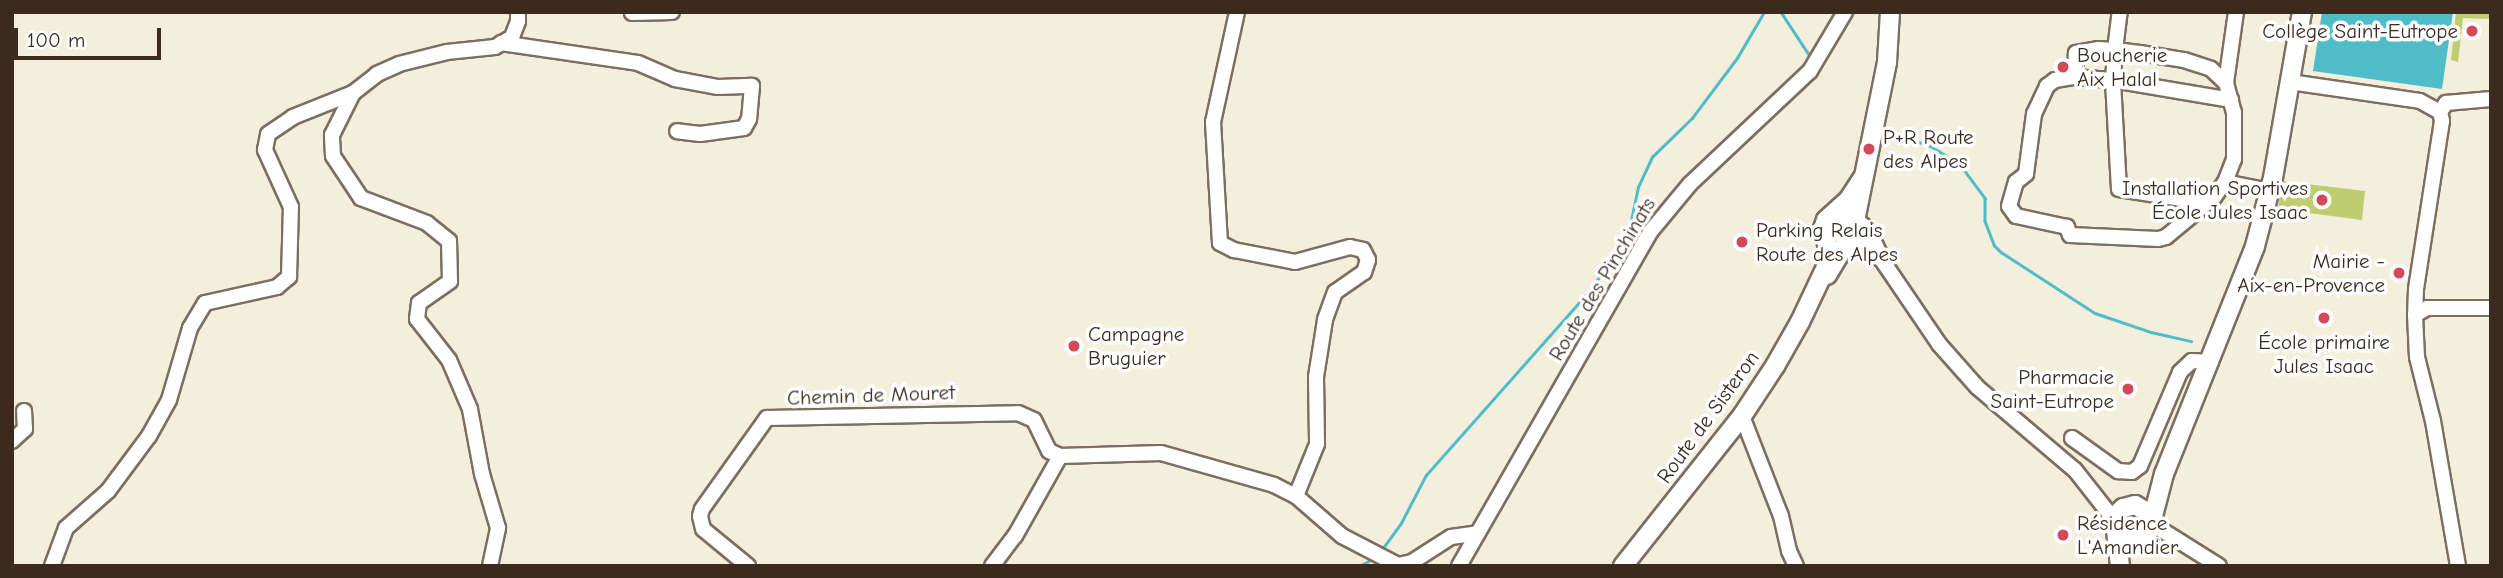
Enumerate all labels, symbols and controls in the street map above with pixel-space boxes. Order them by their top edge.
scale bar [18,14,164,58]
place label: Collège Saint-Eutrope [2262,18,2458,44]
marker: Collège Saint-Eutrope [2464,23,2480,39]
text: 100 m [27,28,85,52]
place label: Boucherie Aix Halal [2077,42,2167,92]
marker: Boucherie Aix Halal [2055,59,2071,75]
place label: P+R Route des Alpes [1883,124,1974,174]
marker: P+R Route des Alpes [1861,141,1877,157]
place label: Installation Sportives École Jules Isaac [2122,175,2308,225]
marker: Installation Sportives École Jules Isaac [2314,192,2330,208]
street label: Route des Pinchinats [1543,193,1661,365]
place label: Parking Relais Route des Alpes [1756,217,1898,267]
marker: Parking Relais Route des Alpes [1734,234,1750,250]
place label: Mairie - Aix-en-Provence [2237,248,2385,298]
marker: Mairie - Aix-en-Provence [2391,265,2407,281]
marker: École primaire Jules Isaac [2316,310,2332,326]
place label: Campagne Bruguier [1088,321,1184,371]
place label: École primaire Jules Isaac [2258,329,2390,379]
marker: Campagne Bruguier [1066,338,1082,354]
street label: Route de Sisteron [1652,346,1764,488]
place label: Pharmacie Saint-Eutrope [1991,364,2114,414]
street label: Chemin de Mouret [787,379,955,411]
marker: Pharmacie Saint-Eutrope [2120,381,2136,397]
place label: Résidence L'Amandier [2077,510,2178,560]
marker: Résidence L'Amandier [2055,527,2071,543]

